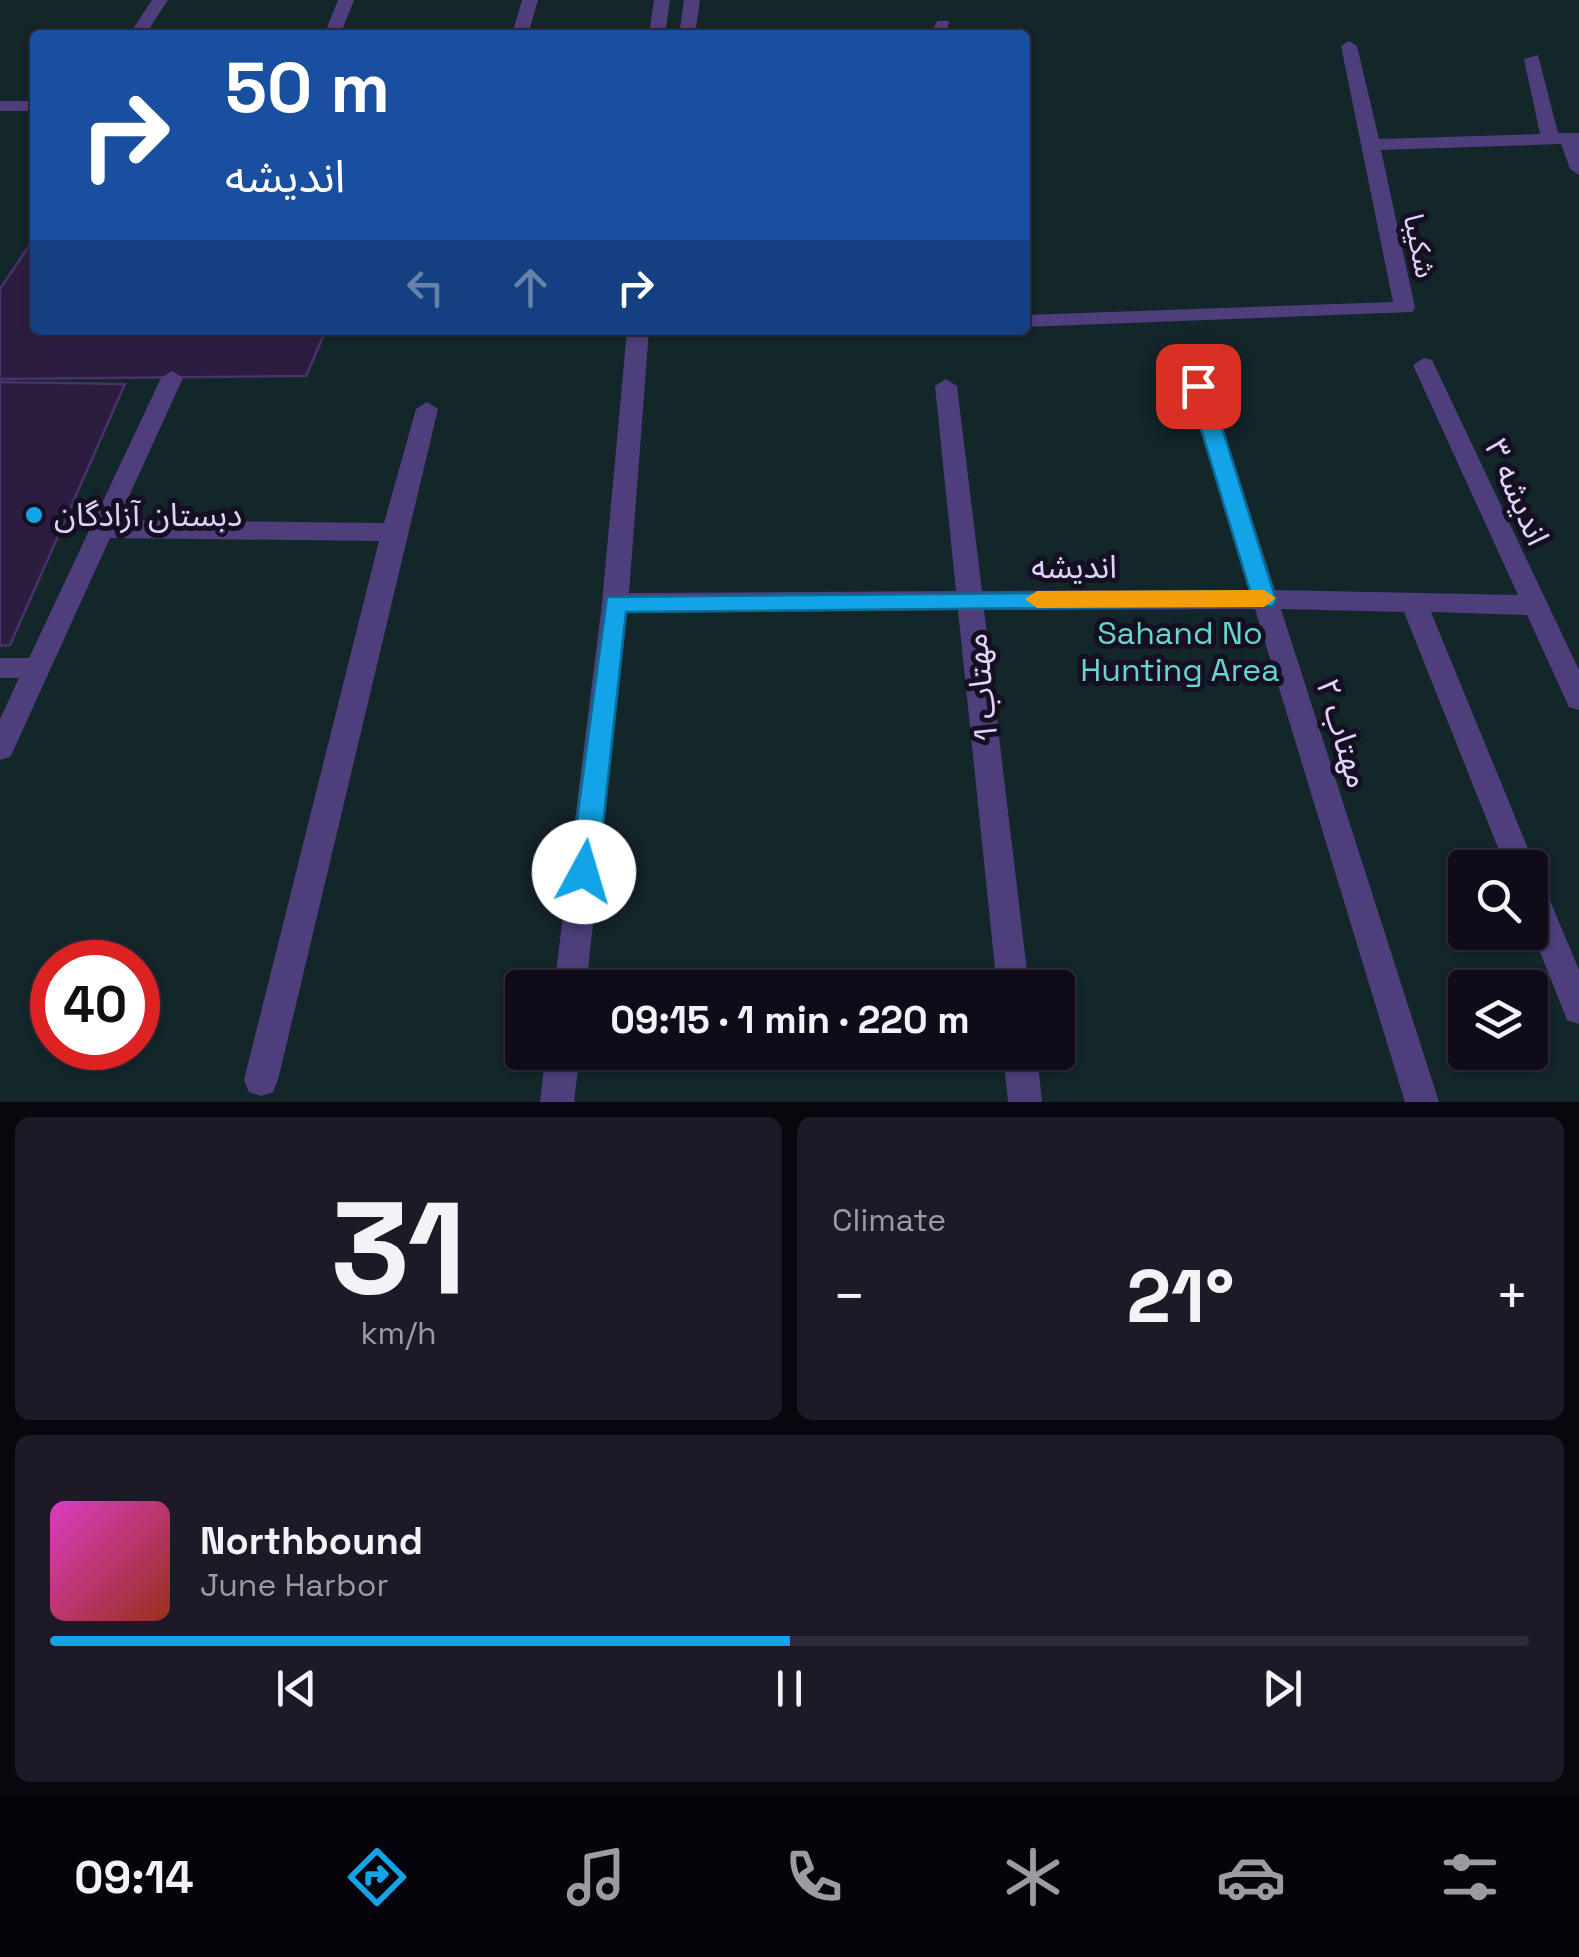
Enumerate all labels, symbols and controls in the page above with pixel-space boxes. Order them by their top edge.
text: 50 m [225,43,390,132]
icon: right [60,70,190,200]
text: اندیشه [225,148,345,205]
street label: شکیبا [1396,211,1444,281]
icon: left [398,260,453,315]
icon: ahead [503,260,558,315]
icon: right [608,260,663,315]
pin [1156,344,1241,429]
icon: arrive [1171,359,1226,414]
street label: اندیشه ۳ [1476,433,1558,551]
place label: دبستان آزادگان [54,495,242,535]
marker: دبستان آزادگان [23,504,45,526]
street label: اندیشه [1031,547,1117,587]
park label: Sahand No Hunting Area [1080,613,1280,690]
street label: مهتاب 1 [955,631,1007,743]
street label: مهتاب ۲ [1307,673,1379,793]
position arrow [532,820,636,924]
map controls [1448,850,1548,1070]
button: search [1448,850,1548,950]
speed limit sign: 40 [30,940,160,1070]
button: layers [1448,970,1548,1070]
text: 09:15 · 1 min · 220 m [610,996,970,1044]
text: 31 [331,1165,466,1331]
text: Climate [832,1200,946,1240]
text: 21° [1126,1248,1235,1344]
text: − [832,1261,866,1331]
text: + [1495,1261,1529,1331]
text: km/h [360,1313,437,1353]
text: Northbound [200,1517,423,1565]
text: June Harbor [200,1565,388,1605]
icon: previous [269,1661,324,1716]
icon: pause [762,1661,817,1716]
icon: next [1255,1661,1310,1716]
icon: directions [342,1842,412,1912]
icon: music [561,1842,631,1912]
icon: phone [779,1842,849,1912]
icon: climate [998,1842,1068,1912]
icon: car [1216,1842,1286,1912]
icon: filters [1435,1842,1505,1912]
text: 09:14 [74,1849,194,1906]

